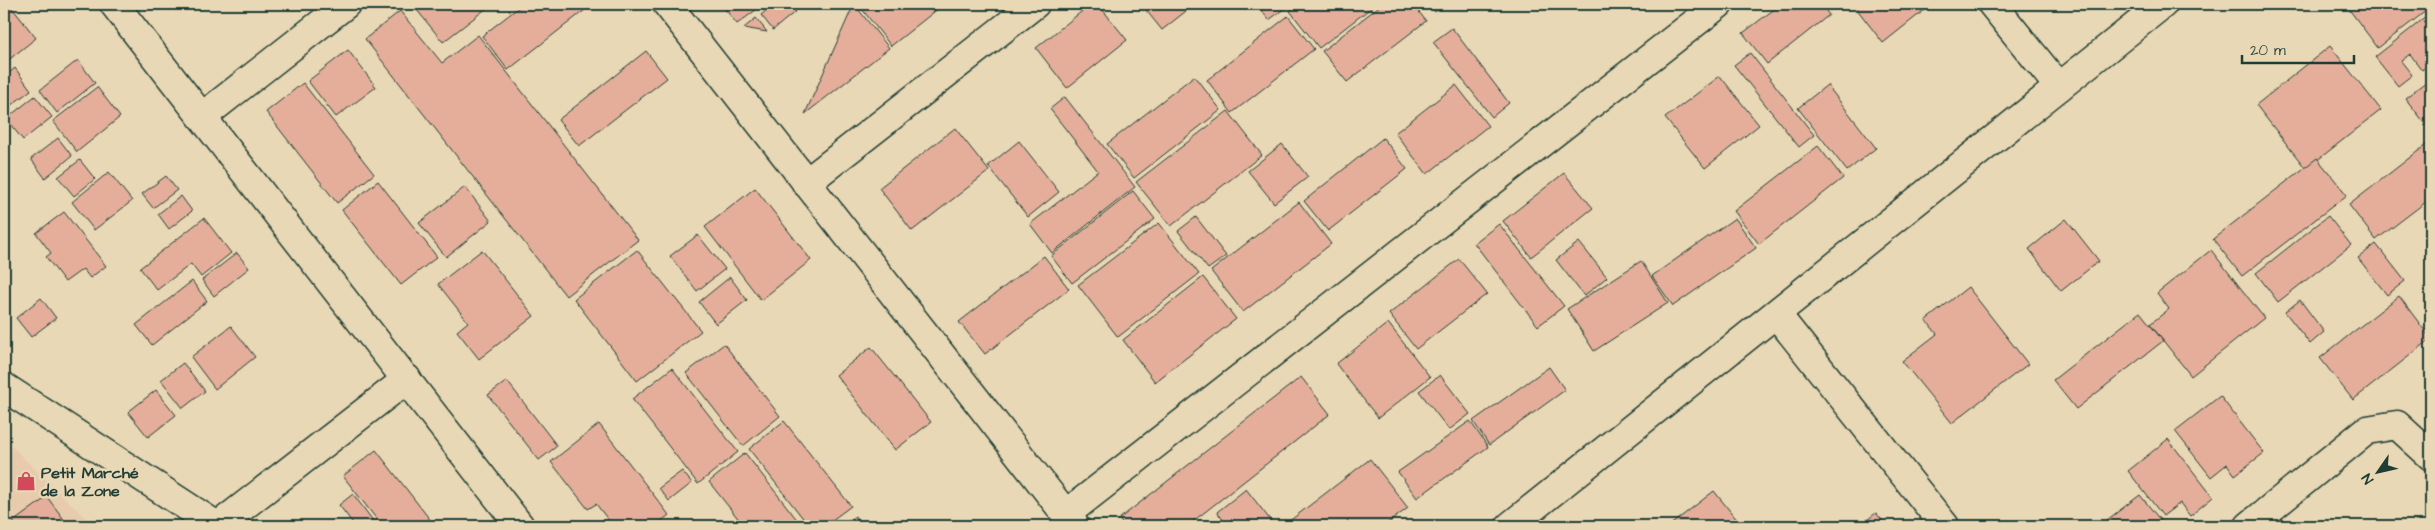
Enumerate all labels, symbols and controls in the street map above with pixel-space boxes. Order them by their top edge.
scale bar [2242,32,2355,64]
text: 20 m [2250,40,2286,61]
north arrow [2352,448,2402,498]
place label: Petit Marché de la Zone [40,462,139,502]
text: N [2357,469,2379,488]
shop icon: Petit Marché de la Zone [15,470,37,492]

